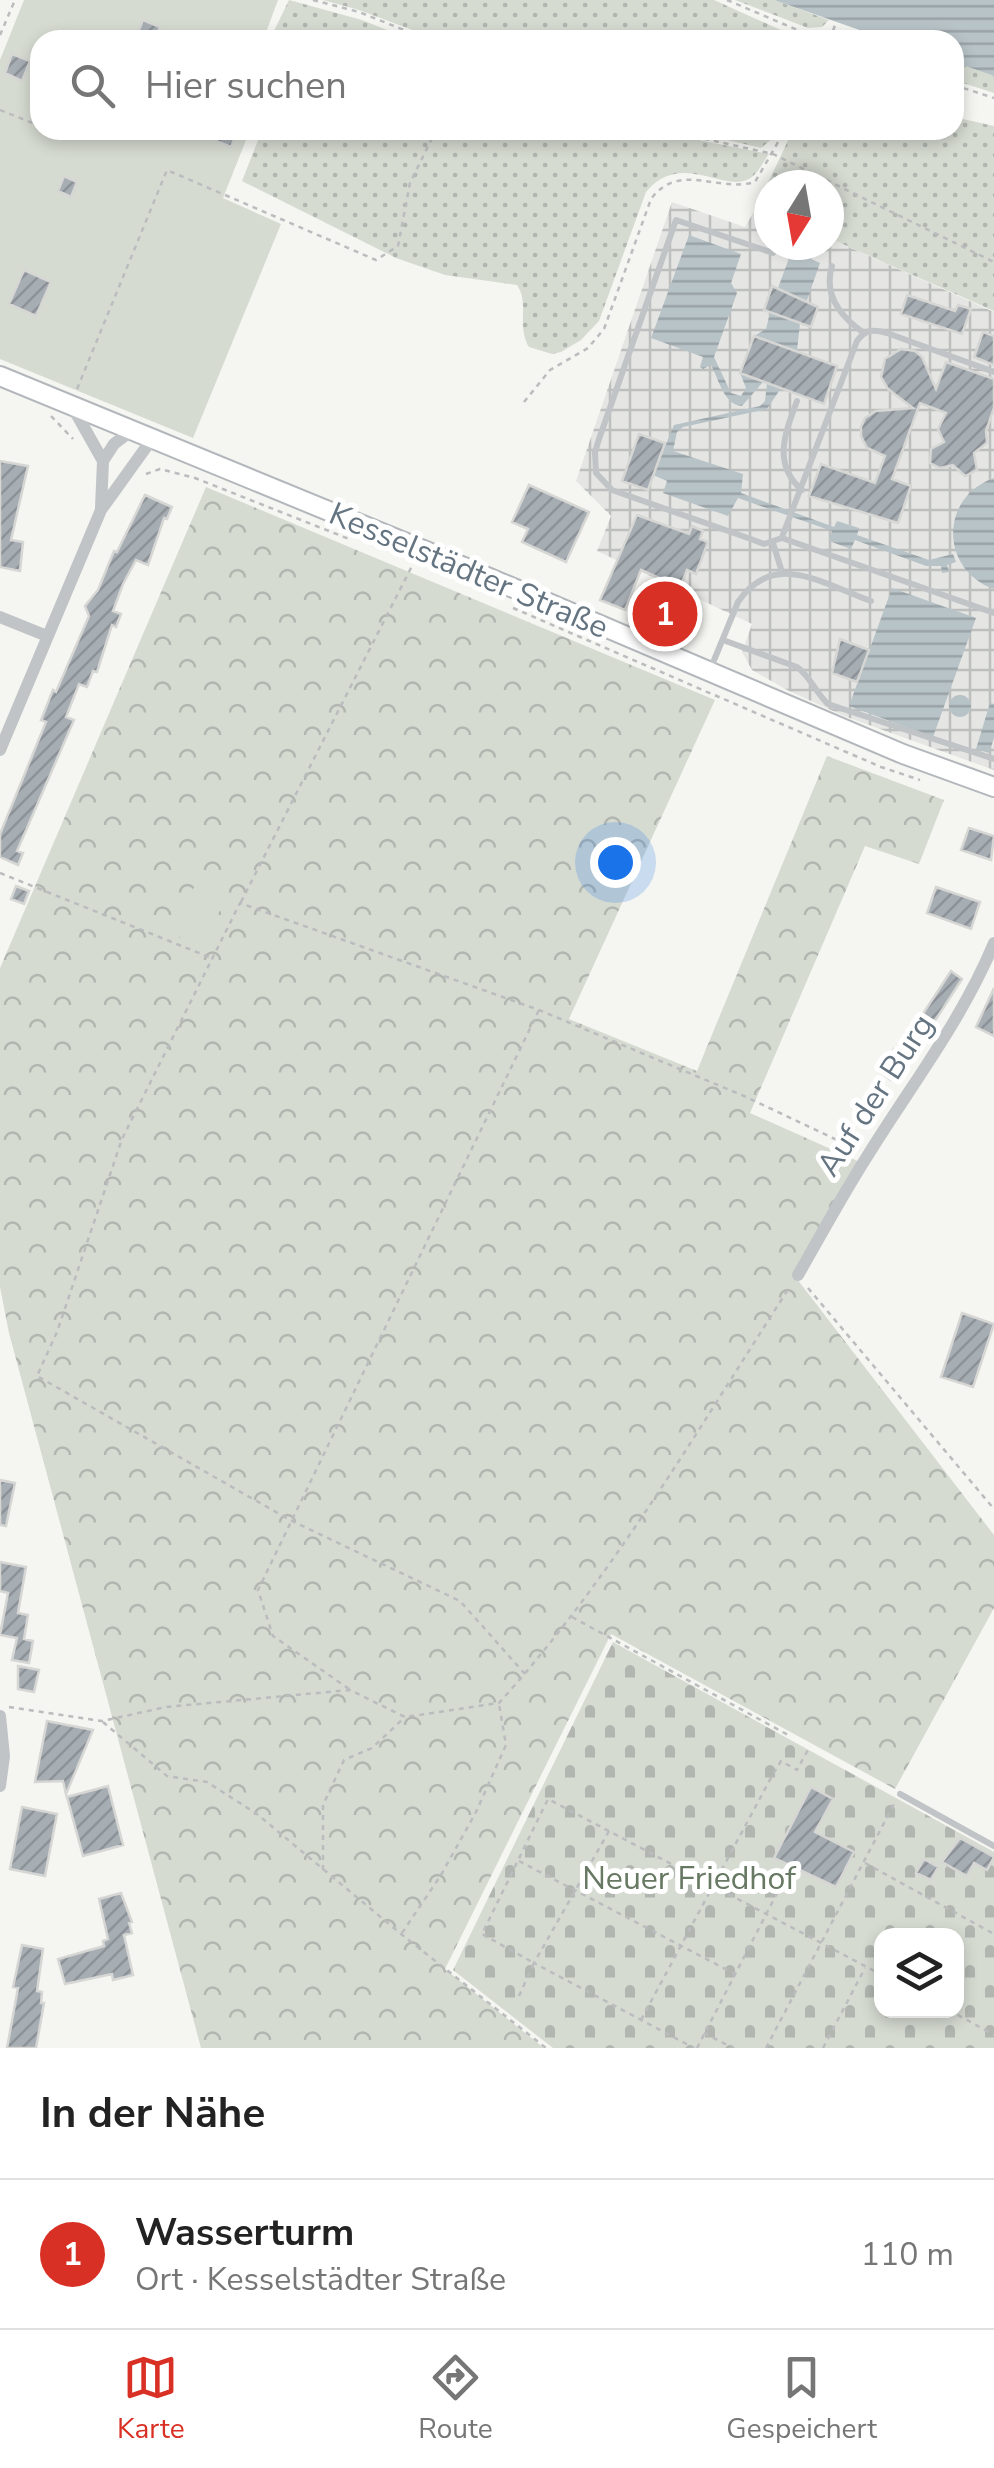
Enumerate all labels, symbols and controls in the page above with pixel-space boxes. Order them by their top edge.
search box [30,30,964,140]
icon: search [65,58,120,113]
text: Hier suchen [145,60,347,111]
north arrow [754,170,844,260]
street label: Kesselstädter Straße [323,492,615,649]
pin: 1 [632,576,698,652]
your location [590,837,641,888]
street label: Auf der Burg [807,1006,944,1185]
park label: Neuer Friedhof [582,1857,797,1900]
map controls [874,1928,964,2018]
button: layers [874,1928,964,2018]
text: In der Nähe [40,2085,265,2142]
text: Wasserturm [135,2207,354,2258]
text: 1 [63,2233,82,2276]
text: 110 m [861,2233,954,2276]
text: Ort · Kesselstädter Straße [135,2258,506,2301]
tab: Karte [117,2350,185,2448]
tab: Route [418,2350,493,2448]
tab: Gespeichert [726,2350,877,2448]

